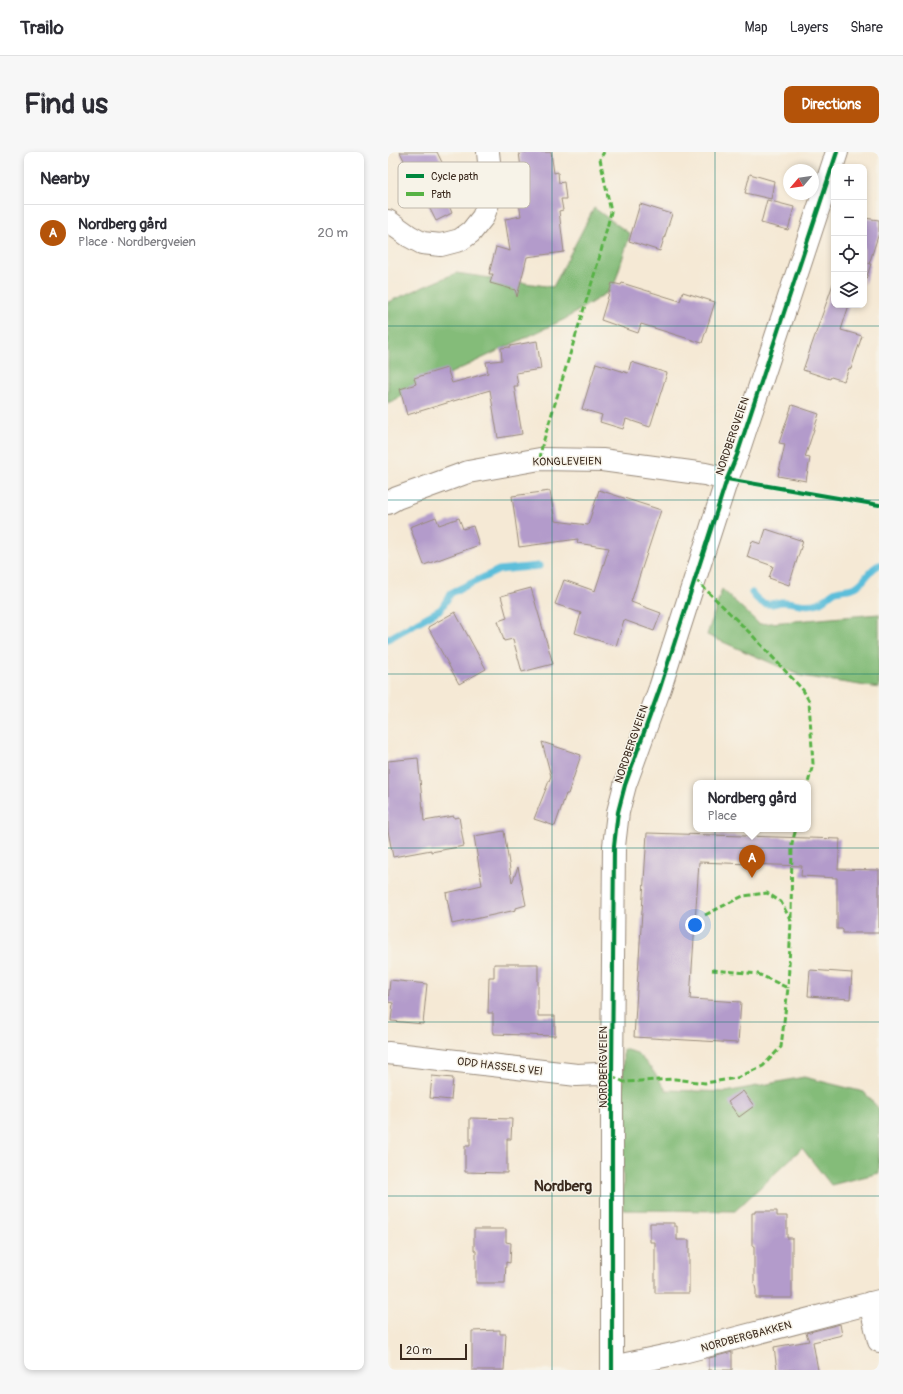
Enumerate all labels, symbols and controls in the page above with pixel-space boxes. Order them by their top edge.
text: Trailo [20,16,64,40]
text: Map [745,19,768,36]
text: Layers [790,19,828,36]
text: Share [850,19,883,36]
button: Directions [784,86,879,123]
text: Find us [24,87,108,122]
legend [398,162,530,208]
north arrow [783,164,819,200]
map controls [831,164,867,308]
button: + [831,164,867,200]
text: Nearby [40,168,89,189]
text: Cycle path [431,170,478,183]
text: Path [431,188,451,201]
button: − [831,200,867,236]
text: Nordberg gård [78,215,167,234]
text: A [49,225,57,241]
text: 20 m [317,225,348,241]
text: Place · Nordbergveien [78,234,196,250]
button: locate [831,236,867,272]
button: layers [831,272,867,308]
street label: NORDBERGVEIEN [713,395,752,477]
street label: KONGLEVEIEN [532,454,602,469]
street label: NORDBERGVEIEN [612,703,651,785]
popup [693,780,811,832]
text: Nordberg gård [707,789,797,808]
text: Place [707,808,737,824]
pin: A [739,845,765,878]
your location [685,915,705,935]
street label: NORDBERGVEIEN [597,1026,610,1108]
street label: ODD HASSELS VEI [456,1055,544,1078]
district label: Nordberg [534,1177,593,1196]
street label: NORDBERGBAKKEN [699,1318,793,1355]
scale bar [400,1342,467,1361]
text: 20 m [406,1344,432,1357]

